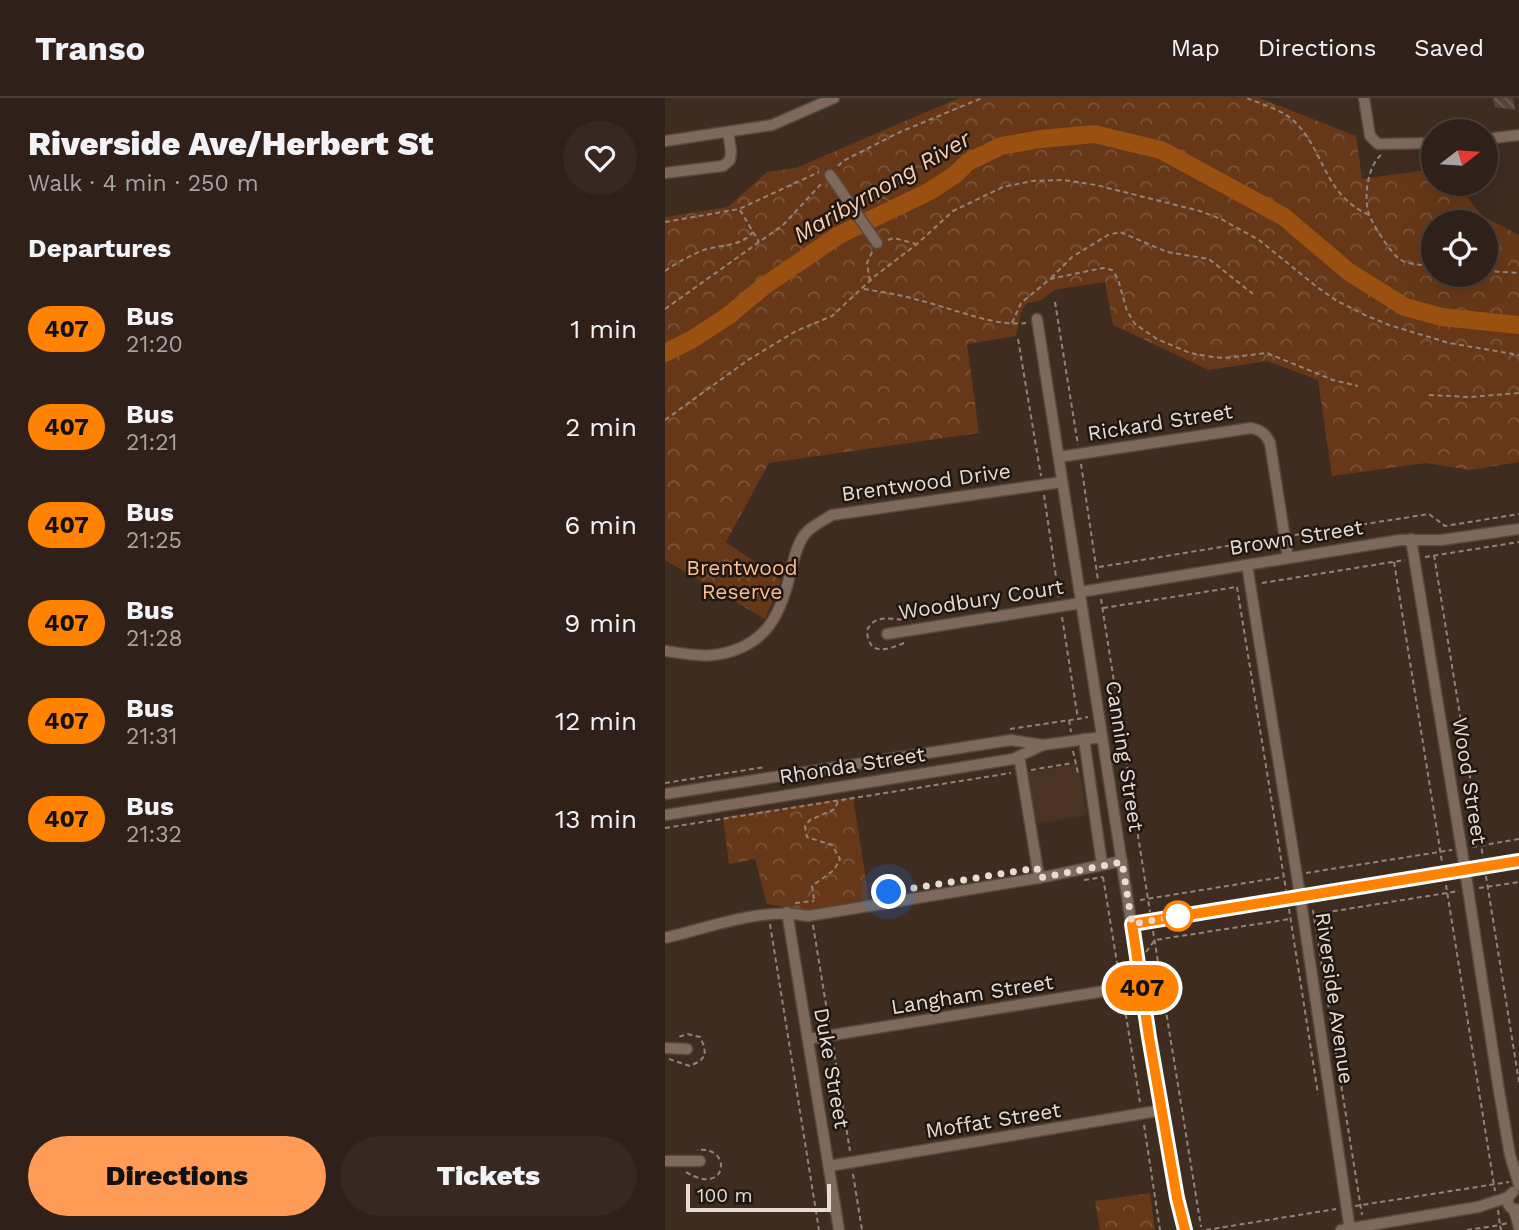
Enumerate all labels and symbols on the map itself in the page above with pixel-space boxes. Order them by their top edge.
north arrow [1421,119,1498,196]
water label: Maribyrnong River [789,125,976,249]
street label: Rickard Street [1086,398,1235,446]
street label: Brentwood Drive [840,458,1012,506]
street label: Brown Street [1227,514,1365,560]
park label: Brentwood Reserve [686,555,798,604]
street label: Woodbury Court [897,574,1065,624]
street label: Canning Street [1101,679,1149,833]
street label: Wood Street [1448,716,1492,846]
street label: Rhonda Street [777,741,927,789]
your location [871,874,906,909]
unlabelled marker [1163,901,1193,931]
street label: Riverside Avenue [1311,911,1359,1085]
line badge: 407 [1102,965,1182,1011]
street label: Langham Street [889,969,1055,1019]
street label: Duke Street [809,1006,855,1130]
street label: Moffat Street [924,1097,1063,1143]
scale bar [686,1181,831,1213]

